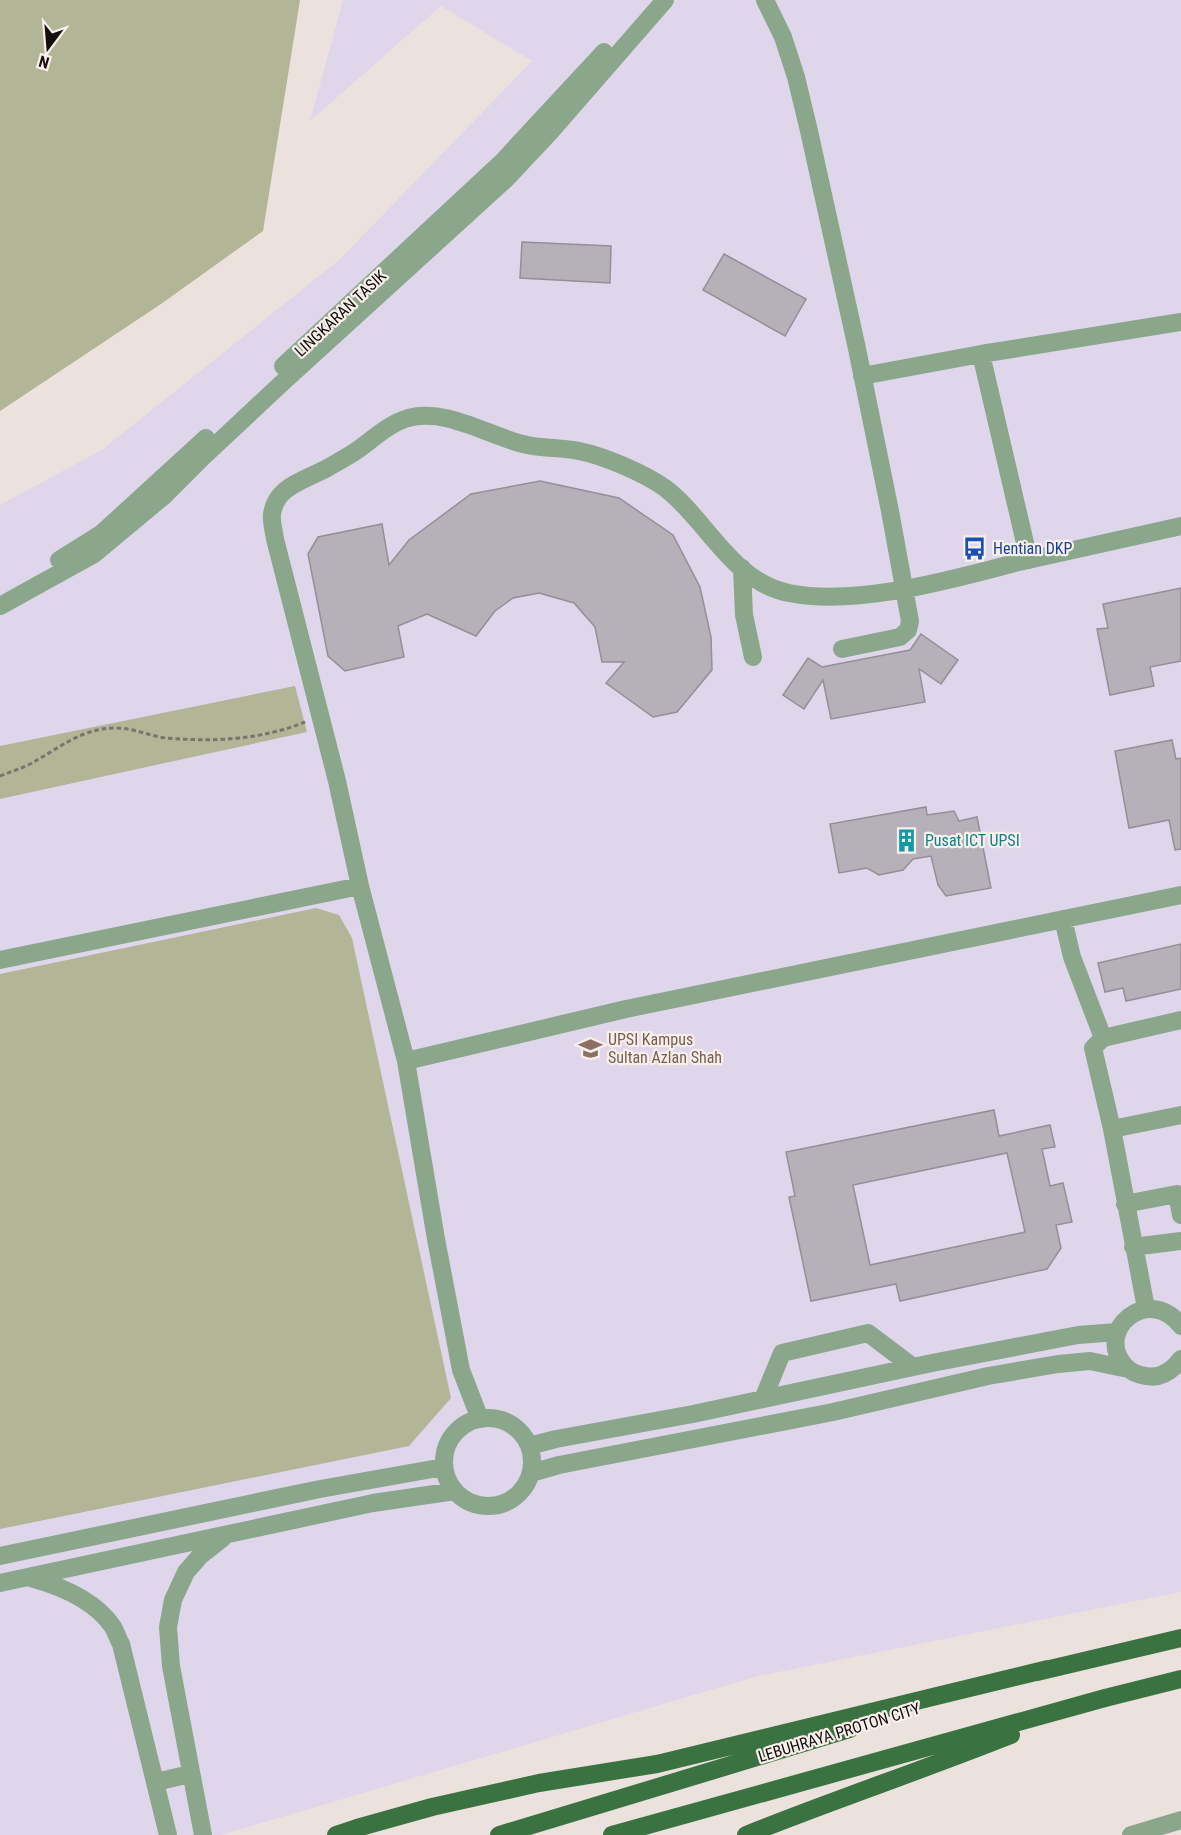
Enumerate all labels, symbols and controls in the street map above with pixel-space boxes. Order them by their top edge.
north arrow [18,18,78,78]
text: N [37,51,51,72]
street label: LINGKARAN TASIK [291,266,390,361]
bus stop icon: Hentian DKP [962,535,988,561]
place label: Hentian DKP [993,539,1073,558]
building icon: Pusat ICT UPSI [894,827,920,853]
place label: Pusat ICT UPSI [925,831,1020,850]
place label: UPSI Kampus Sultan Azlan Shah [608,1030,722,1067]
school or university icon: UPSI Kampus Sultan Azlan Shah [577,1035,603,1061]
street label: LEBUHRAYA PROTON CITY [756,1699,923,1766]

